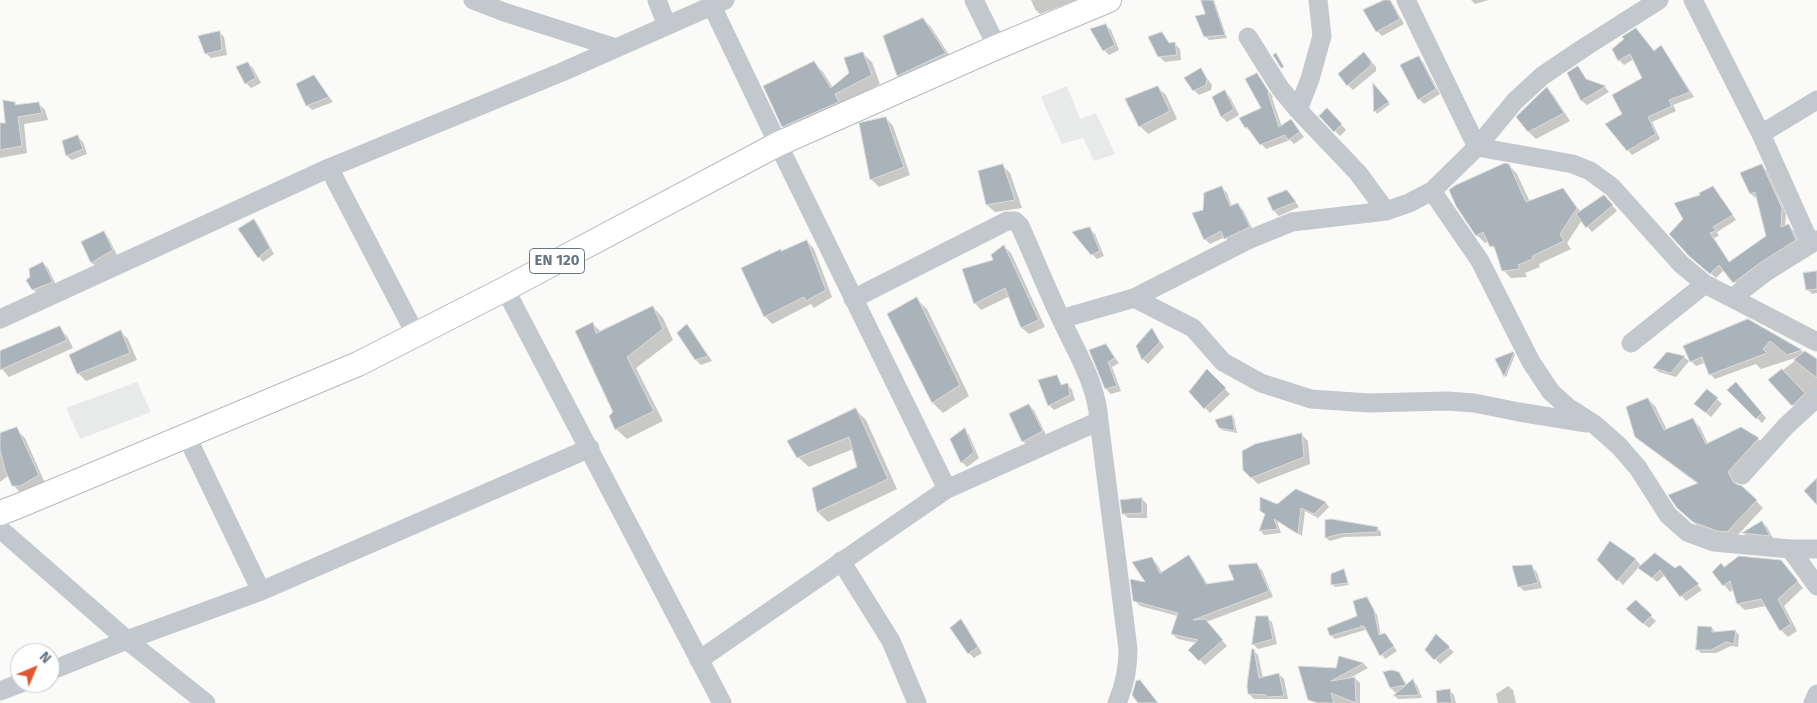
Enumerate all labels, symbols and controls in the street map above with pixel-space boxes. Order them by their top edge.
road number: EN 120 [530,248,584,274]
north arrow [10,643,60,693]
text: N [36,648,55,667]

